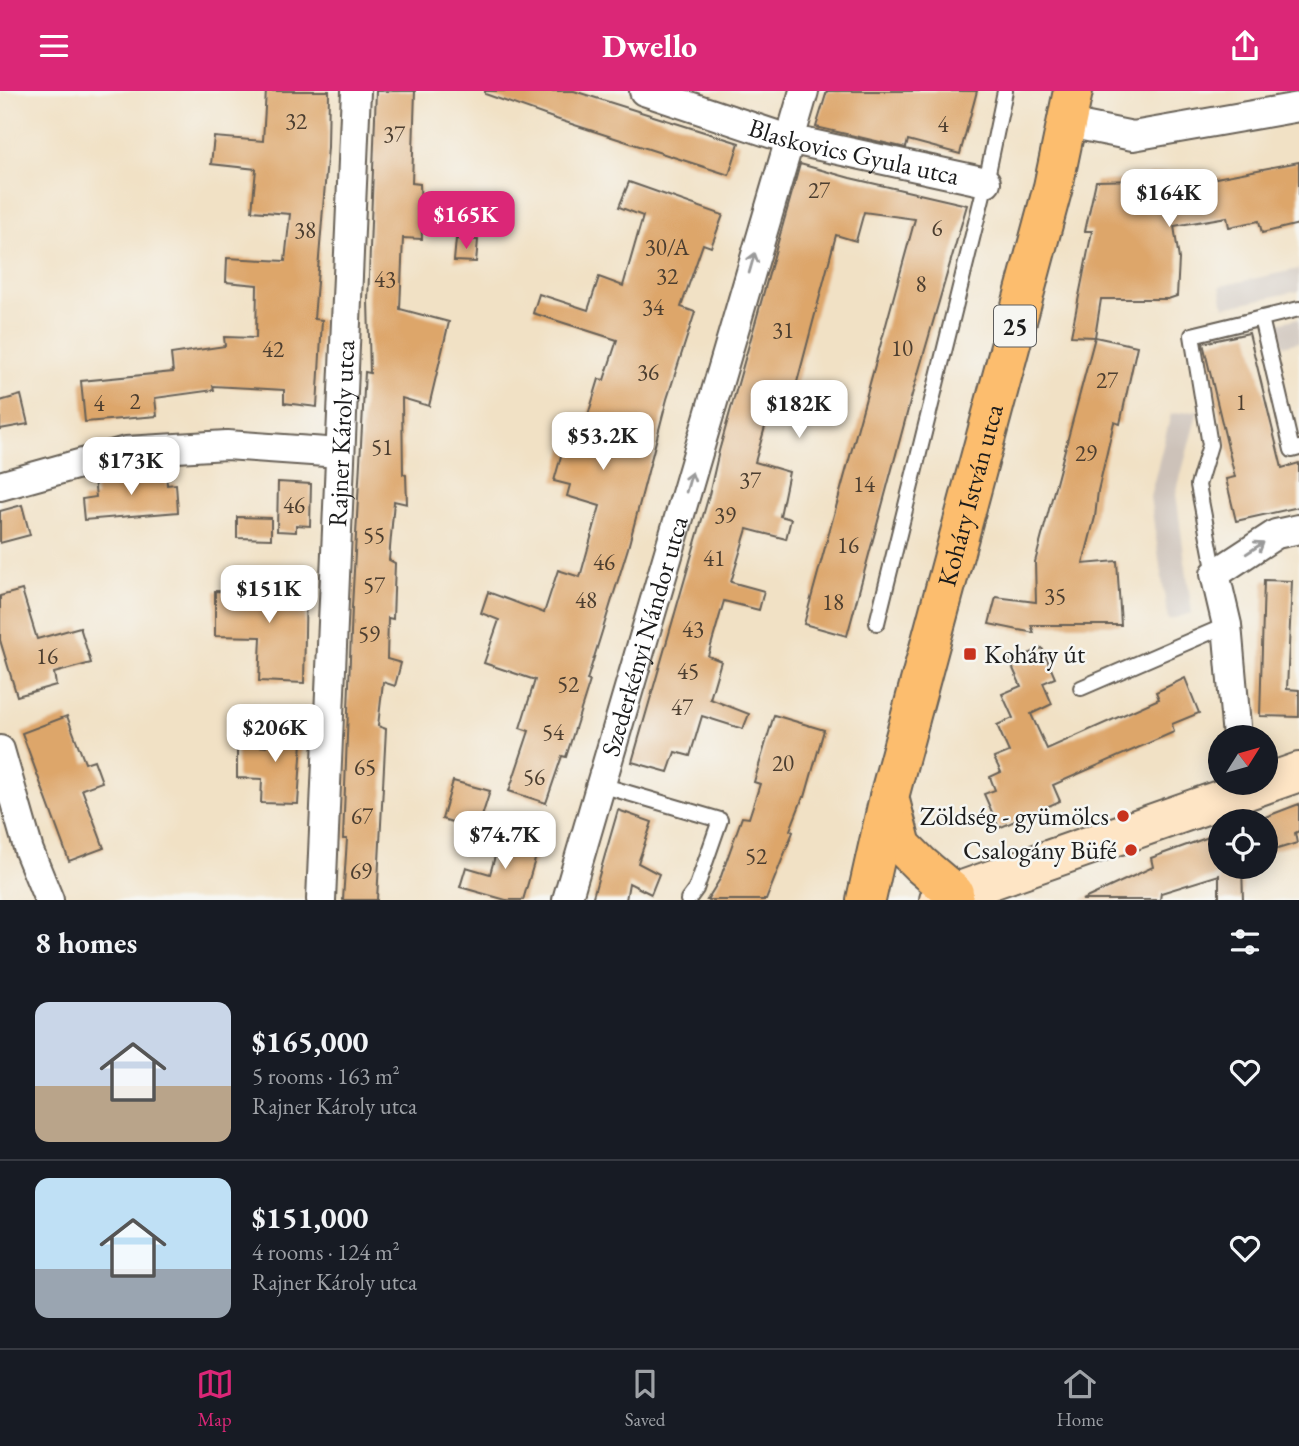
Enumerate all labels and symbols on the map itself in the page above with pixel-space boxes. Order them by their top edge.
house number: 32 [285,106,307,136]
house number: 4 [937,109,949,139]
street label: Blaskovics Gyula utca [744,110,963,193]
house number: 37 [383,119,406,149]
pin: $164K [1120,169,1218,229]
house number: 27 [808,175,831,205]
pin: $165K [417,191,515,251]
house number: 6 [931,213,943,243]
house number: 38 [294,215,316,245]
house number: 30/A [645,232,690,262]
one-way arrow [747,252,760,274]
house number: 32 [656,261,678,291]
house number: 43 [374,264,396,294]
house number: 8 [915,269,927,299]
house number: 34 [642,292,665,322]
road number: 25 [994,305,1036,347]
house number: 31 [772,315,794,345]
house number: 10 [891,333,913,363]
house number: 42 [262,334,284,364]
street label: Rajner Károly utca [320,339,362,528]
house number: 36 [637,357,659,387]
house number: 27 [1096,365,1119,395]
pin: $182K [750,381,848,440]
house number: 2 [129,386,141,416]
house number: 1 [1235,387,1247,417]
house number: 4 [93,388,105,418]
street label: Koháry István utca [929,400,1011,590]
pin: $53.2K [546,413,660,472]
house number: 51 [371,432,393,462]
pin: $173K [82,437,180,497]
house number: 29 [1075,438,1097,468]
house number: 37 [739,465,762,495]
house number: 14 [853,469,876,499]
one-way arrow [683,471,696,493]
house number: 46 [283,490,305,520]
house number: 39 [714,500,736,530]
street label: Szederkényi Nándor utca [593,511,696,760]
house number: 55 [363,520,385,550]
house number: 16 [837,530,859,560]
one-way arrow [1245,541,1265,555]
house number: 41 [703,543,725,573]
house number: 46 [593,547,615,577]
pin: $151K [220,566,318,625]
house number: 57 [363,570,386,600]
house number: 35 [1044,581,1066,611]
house number: 48 [575,585,597,615]
house number: 18 [822,587,844,617]
house number: 43 [682,614,704,644]
house number: 59 [358,619,380,649]
place label: Koháry út [984,637,1085,671]
house number: 16 [36,641,58,671]
marker: Koháry út [962,646,978,662]
house number: 45 [677,656,699,686]
house number: 52 [557,669,579,699]
house number: 47 [671,692,694,722]
pin: $206K [226,705,324,764]
house number: 54 [542,717,565,747]
north arrow [1208,725,1278,795]
house number: 20 [772,748,794,778]
house number: 65 [354,752,376,782]
house number: 56 [523,762,545,792]
place label: Zöldség - gyümölcs [920,799,1109,833]
house number: 67 [351,801,374,831]
marker: Zöldség - gyümölcs [1115,808,1131,824]
pin: $74.7K [448,811,562,871]
place label: Csalogány Büfé [963,833,1117,867]
house number: 52 [745,841,767,871]
marker: Csalogány Büfé [1123,842,1139,858]
house number: 69 [350,856,372,886]

